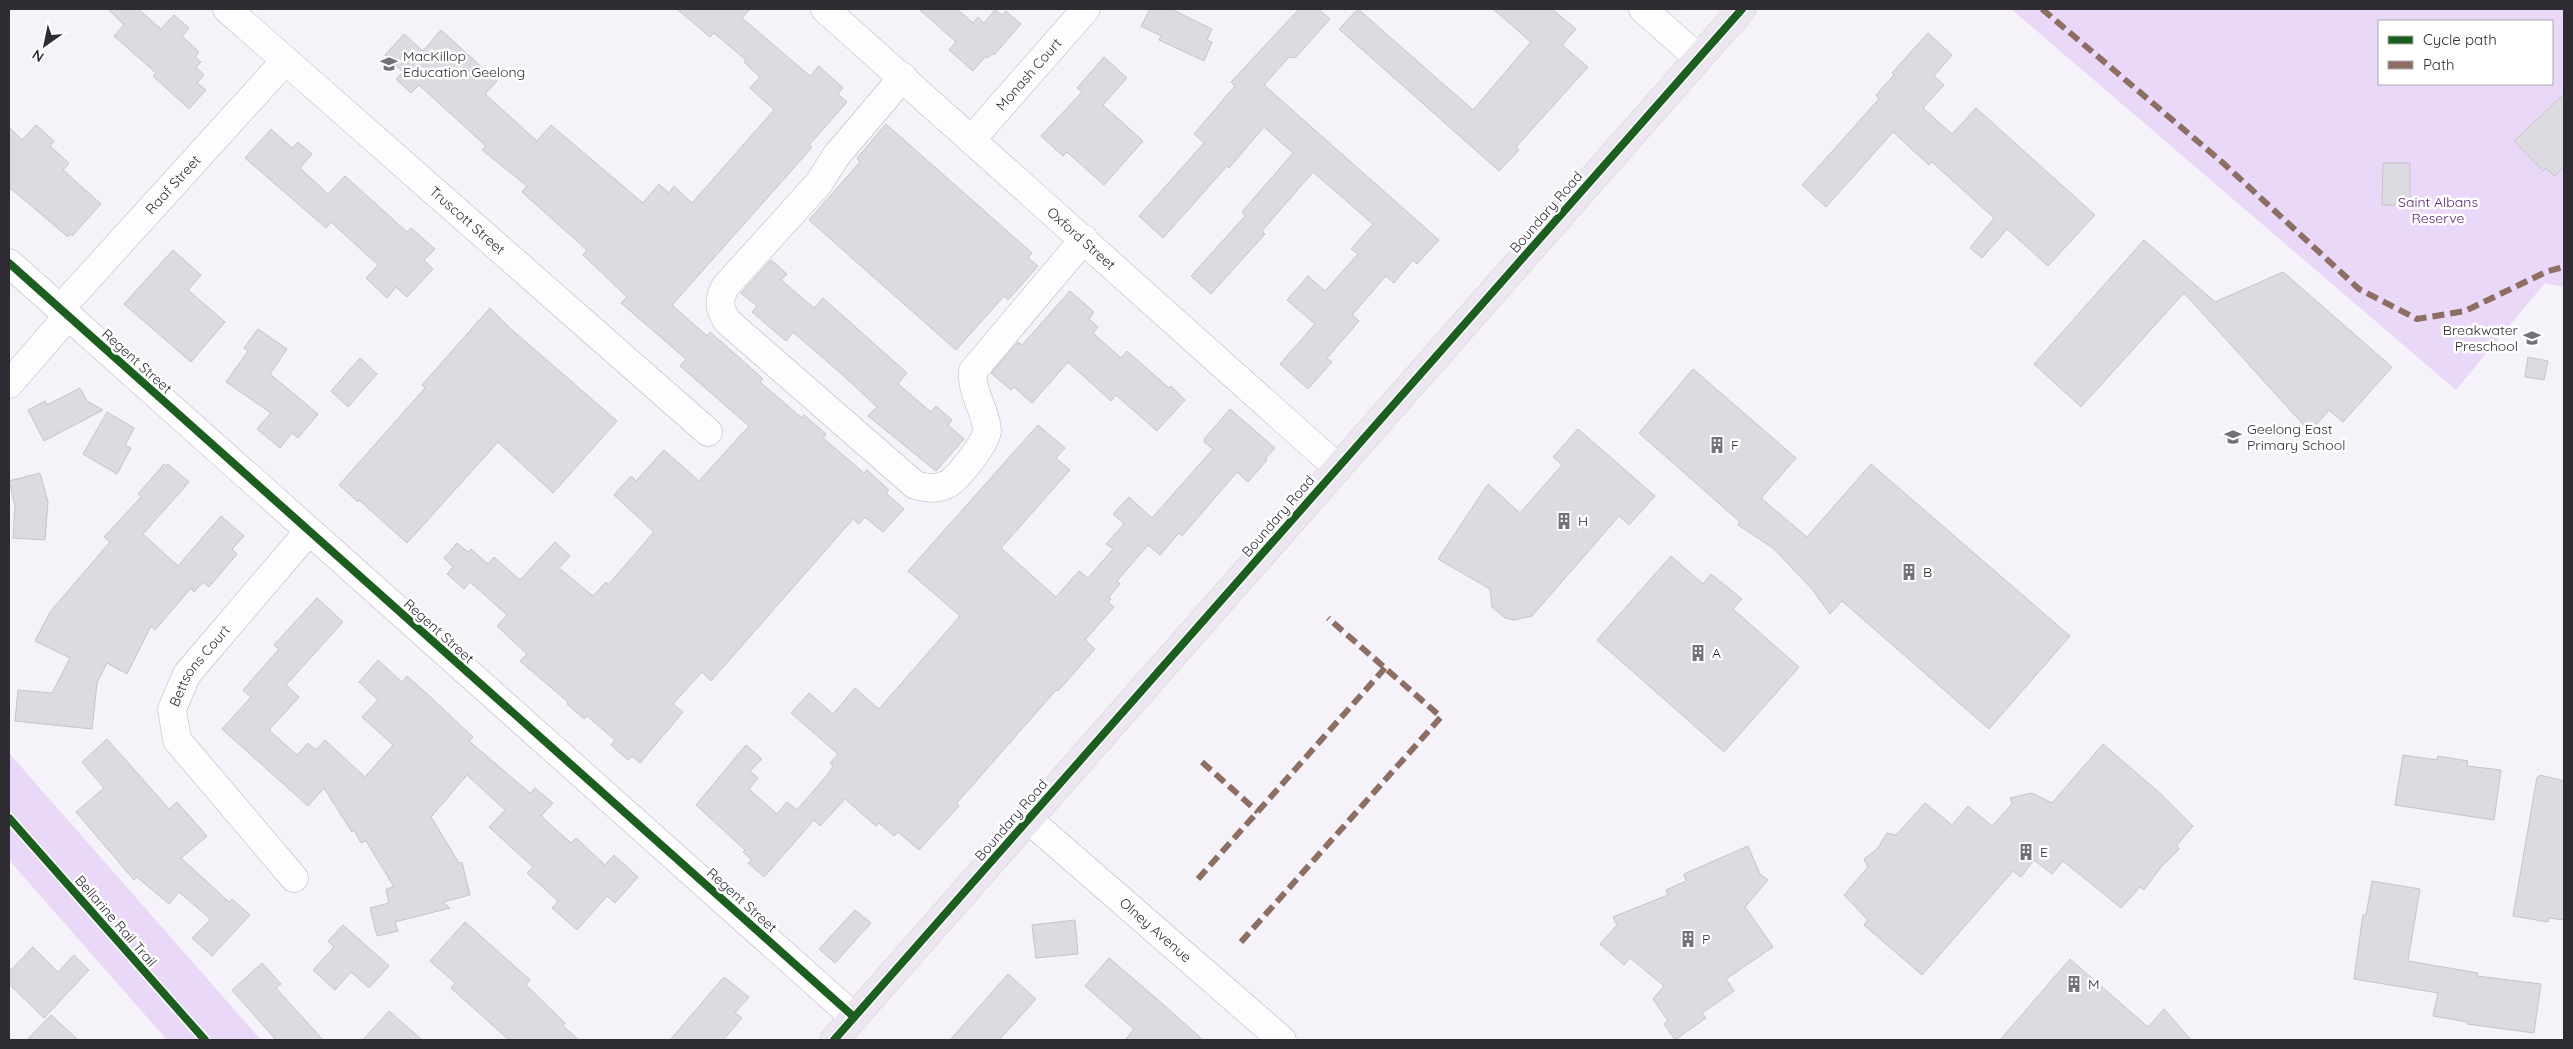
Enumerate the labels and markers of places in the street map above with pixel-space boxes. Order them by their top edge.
place label: MacKillop Education Geelong [403,47,525,81]
school or university icon: MacKillop Education Geelong [379,54,399,74]
place label: Breakwater Preschool [2443,321,2519,355]
school or university icon: Breakwater Preschool [2522,328,2542,348]
place label: Geelong East Primary School [2247,420,2345,454]
school or university icon: Geelong East Primary School [2223,427,2243,447]
building icon: F [1707,435,1727,455]
place label: F [1731,436,1739,454]
building icon: H [1554,511,1574,531]
place label: H [1578,512,1588,530]
building icon: B [1899,562,1919,582]
place label: B [1923,563,1932,581]
building icon: A [1688,643,1708,663]
place label: A [1712,644,1721,662]
building icon: E [2016,842,2036,862]
place label: E [2040,843,2048,861]
building icon: P [1678,929,1698,949]
place label: P [1702,930,1710,948]
building icon: M [2064,974,2084,994]
place label: M [2088,975,2100,993]

